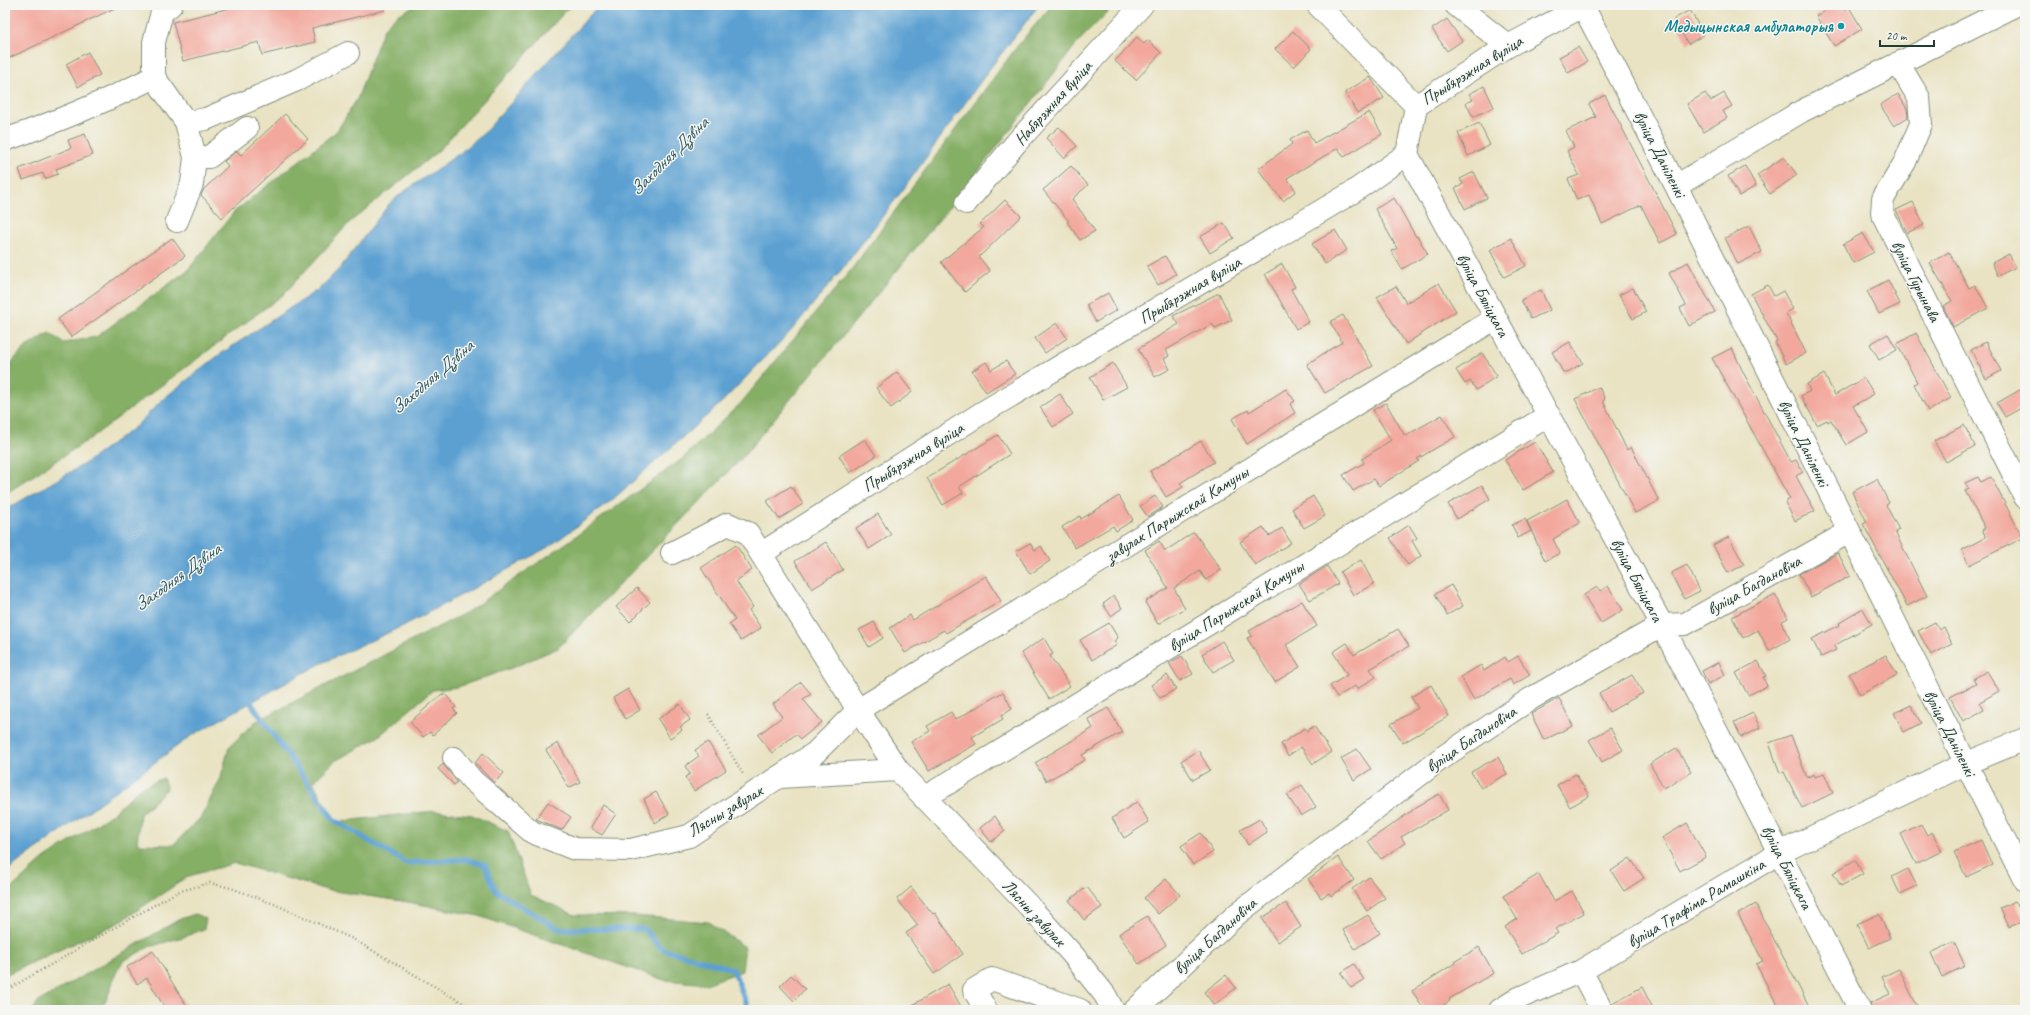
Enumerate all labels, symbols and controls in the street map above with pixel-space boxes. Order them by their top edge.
place label: Медыцынская амбулаторыя [1664,16,1834,37]
marker: Медыцынская амбулаторыя [1836,21,1846,31]
scale bar [1880,22,1934,48]
text: 20 m [1886,28,1908,44]
street label: Прыбярэжная вуліца [1418,30,1528,109]
street label: Набярэжная вуліца [1010,55,1098,150]
street label: вуліца Даніленкі [1629,107,1692,202]
water label: Заходняя Дзвіна [625,111,715,201]
street label: вуліца Гурынава [1887,237,1946,326]
street label: вуліца Бяліцкага [1452,250,1514,341]
street label: Прыбярэжная вуліца [1135,251,1246,329]
water label: Заходняя Дзвіна [386,334,480,420]
street label: вуліца Даніленкі [1774,396,1835,492]
street label: Прыбярэжная вуліца [859,417,969,496]
street label: завулак Парыжскай Камуны [1100,460,1254,568]
street label: вуліца Бяліцкага [1606,535,1668,626]
water label: Заходняя Дзвіна [129,537,227,617]
street label: вуліца Багдановіча [1703,550,1806,620]
street label: вуліца Парыжскай Камуны [1164,555,1309,656]
street label: вуліца Даніленкі [1919,686,1982,781]
street label: вуліца Багдановіча [1422,700,1521,777]
street label: Лясны завулак [684,780,768,842]
street label: вуліца Бяліцкага [1757,821,1818,914]
street label: вуліца Трафіма Рамашкіна [1623,853,1770,952]
street label: Лясны завулак [997,875,1071,953]
street label: вуліца Багдановіча [1169,892,1262,979]

